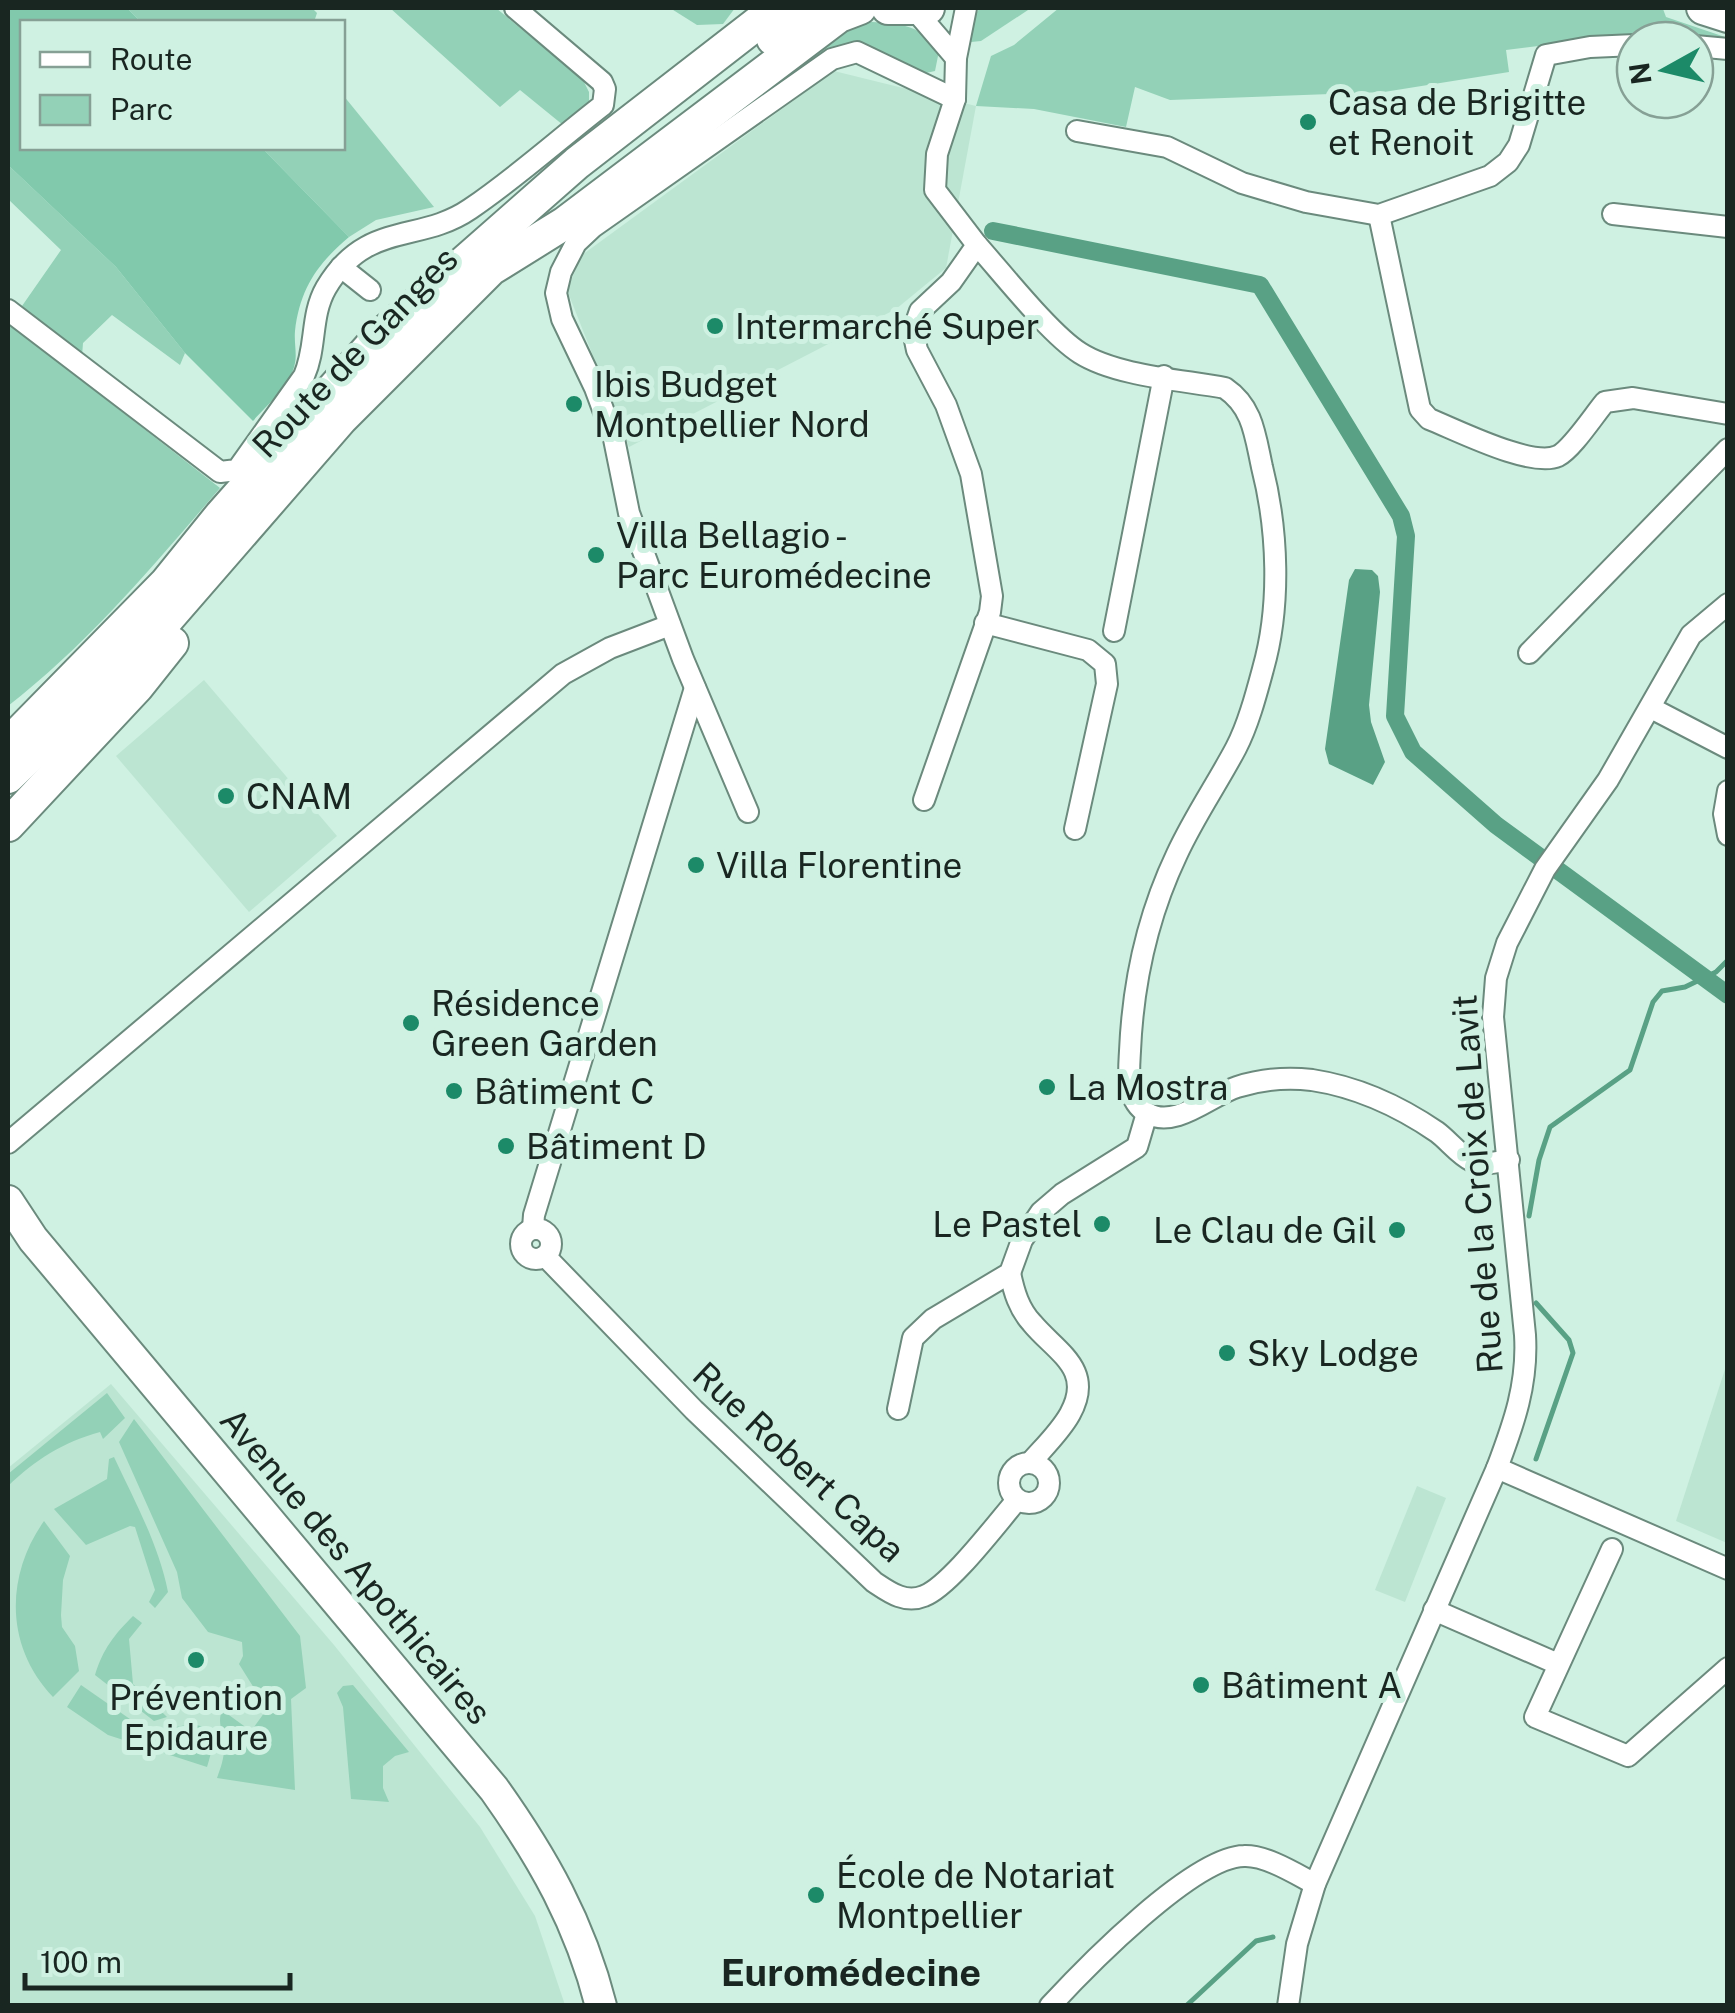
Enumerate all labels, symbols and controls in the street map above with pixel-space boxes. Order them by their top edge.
legend [20,20,345,150]
north arrow [1615,20,1715,120]
text: Route [110,41,192,77]
text: N [1622,60,1658,87]
place label: Casa de Brigitte et Renoit [1328,82,1586,163]
text: Parc [110,91,173,127]
marker: Casa de Brigitte et Renoit [1297,111,1319,133]
street label: Route de Ganges [244,238,466,466]
place label: Intermarché Super [735,306,1039,347]
marker: Intermarché Super [704,315,726,337]
place label: Ibis Budget Montpellier Nord [594,364,870,445]
marker: Ibis Budget Montpellier Nord [563,393,585,415]
place label: Villa Bellagio - Parc Euromédecine [616,515,932,596]
marker: Villa Bellagio - Parc Euromédecine [585,544,607,566]
place label: CNAM [246,776,352,817]
marker: CNAM [215,785,237,807]
place label: Villa Florentine [716,845,962,886]
marker: Villa Florentine [685,854,707,876]
place label: Résidence Green Garden [431,983,658,1064]
street label: Rue de la Croix de Lavit [1443,993,1511,1375]
marker: Résidence Green Garden [400,1012,422,1034]
place label: La Mostra [1067,1067,1228,1108]
place label: Bâtiment C [474,1071,654,1112]
marker: La Mostra [1036,1076,1058,1098]
marker: Bâtiment C [443,1080,465,1102]
place label: Bâtiment D [526,1126,707,1167]
marker: Bâtiment D [495,1135,517,1157]
place label: Le Pastel [932,1204,1082,1245]
place label: Le Clau de Gil [1153,1210,1377,1251]
marker: Le Pastel [1091,1213,1113,1235]
marker: Le Clau de Gil [1386,1219,1408,1241]
place label: Sky Lodge [1247,1333,1419,1374]
marker: Sky Lodge [1216,1342,1238,1364]
street label: Rue Robert Capa [685,1354,913,1570]
street label: Avenue des Apothicaires [212,1400,500,1732]
marker: Prévention Epidaure [185,1649,207,1671]
place label: Bâtiment A [1221,1665,1402,1706]
marker: Bâtiment A [1190,1674,1212,1696]
place label: Prévention Epidaure [109,1677,283,1758]
place label: École de Notariat Montpellier [836,1854,1115,1936]
marker: École de Notariat Montpellier [805,1884,827,1906]
scale bar [25,1928,290,1990]
text: 100 m [40,1944,122,1980]
district label: Euromédecine [721,1950,981,1995]

